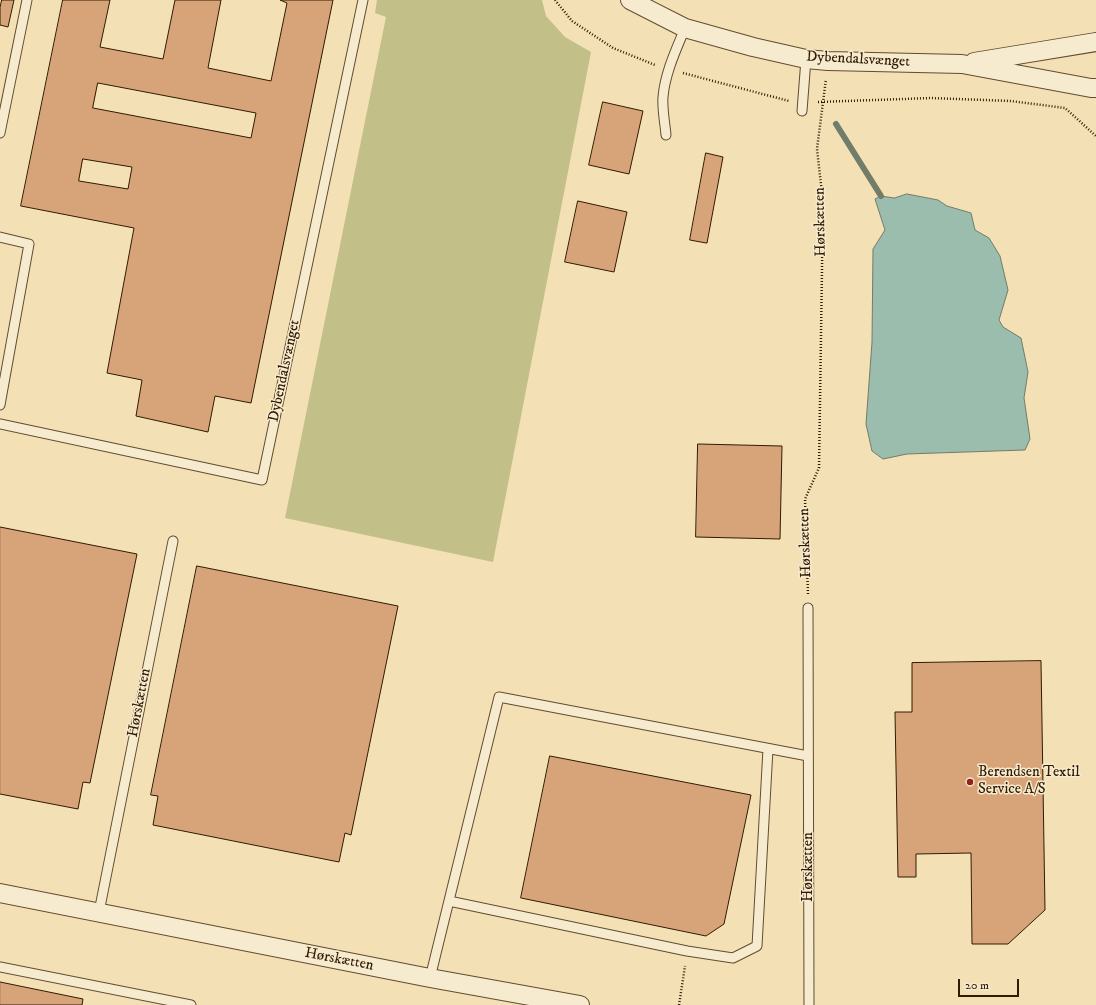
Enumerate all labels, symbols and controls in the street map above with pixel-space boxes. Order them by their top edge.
street label: Dybendalsvænget [806,48,910,72]
street label: Hørskætten [811,187,831,257]
street label: Dybendalsvænget [265,318,305,424]
street label: Hørskætten [796,508,816,578]
street label: Hørskætten [125,667,155,739]
place label: Berendsen Textil Service A/S [978,764,1080,799]
marker: Berendsen Textil Service A/S [965,777,975,787]
street label: Hørskætten [800,832,818,902]
street label: Hørskætten [303,945,375,975]
scale bar [960,971,1021,997]
text: 20 m [965,978,989,993]

